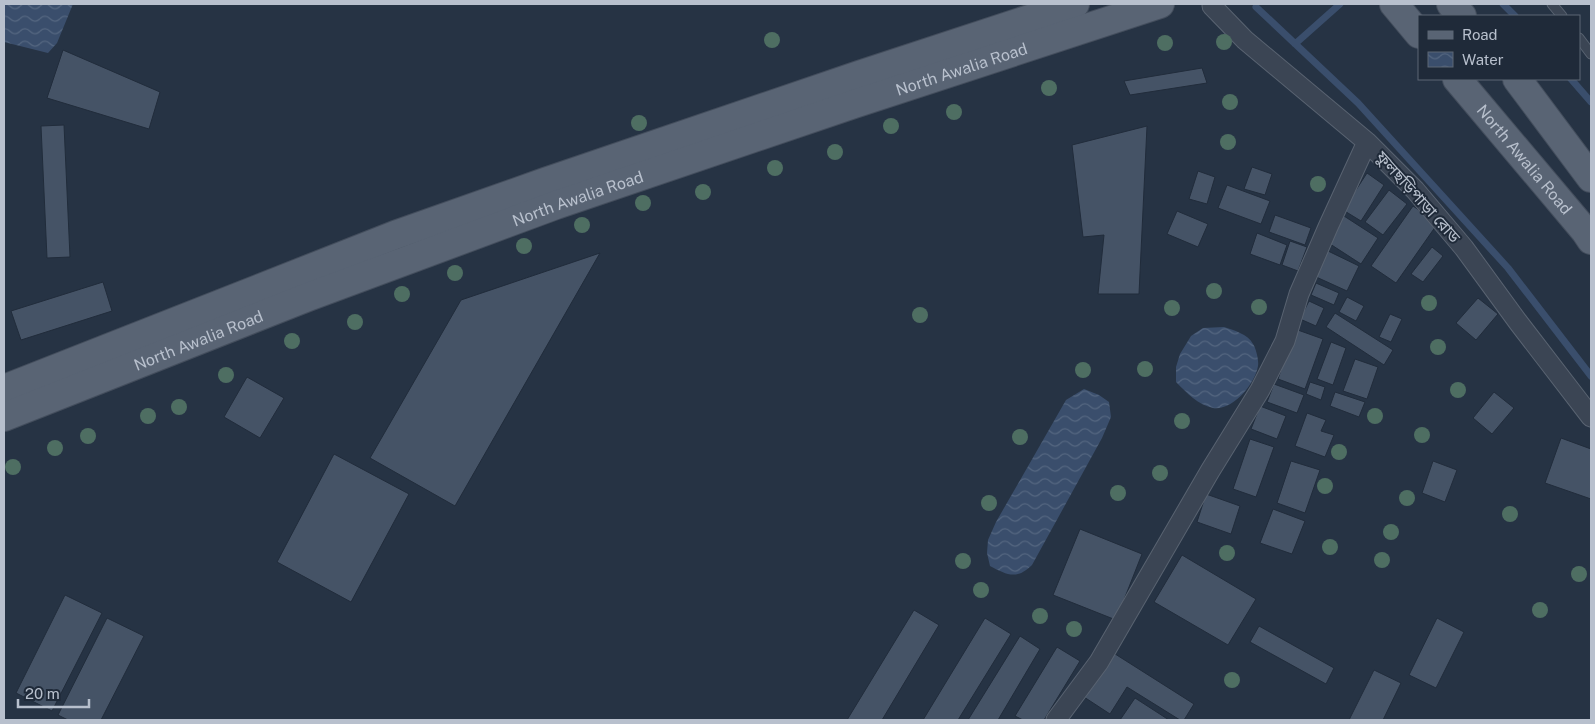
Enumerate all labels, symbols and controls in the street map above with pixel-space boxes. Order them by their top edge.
legend [1418,15,1580,80]
text: Road [1462,26,1498,43]
street label: North Awalia Road [893,39,1030,99]
text: Water [1462,51,1504,68]
street label: North Awalia Road [1473,101,1576,218]
street label: ফুলছড়িপাড়া রোড [1371,147,1464,247]
street label: North Awalia Road [510,167,646,230]
street label: North Awalia Road [131,306,266,374]
scale bar [18,676,89,708]
text: 20 m [25,685,60,702]

